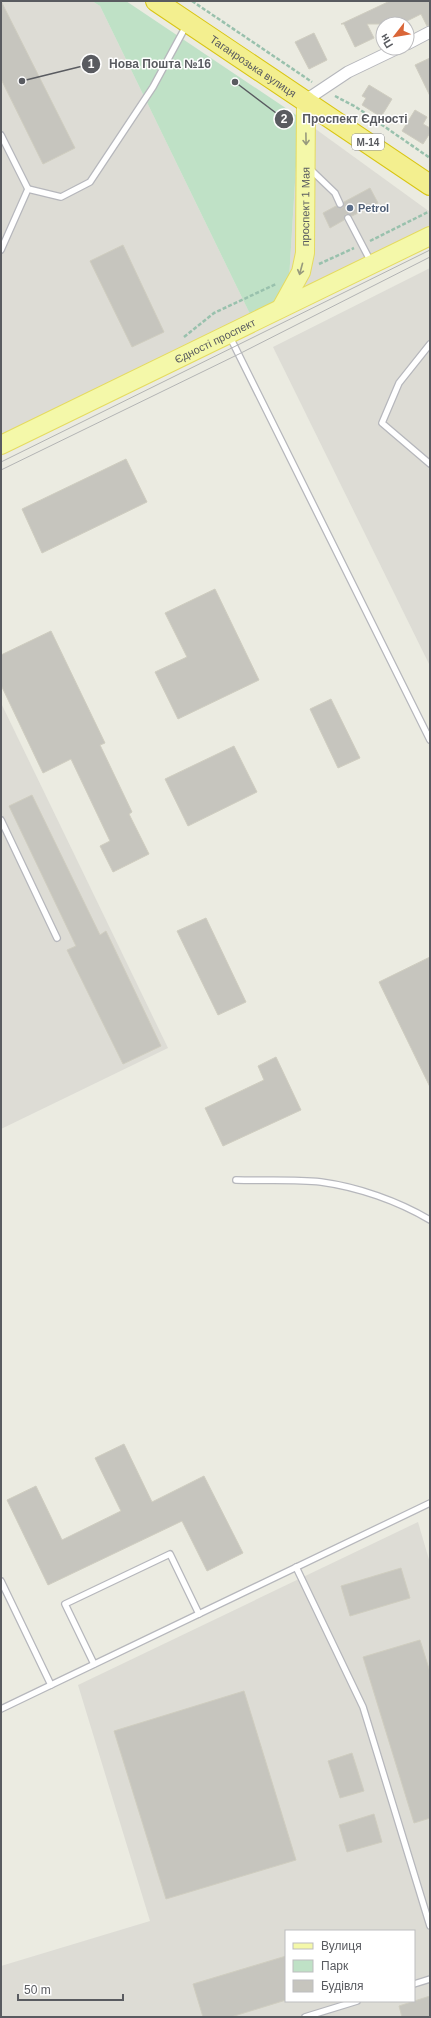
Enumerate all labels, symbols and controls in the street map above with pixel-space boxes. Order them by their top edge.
north arrow [375,16,415,56]
text: Пн [378,32,395,50]
street label: Таганрозька вулиця [208,33,299,99]
callout: Нова Пошта №16 [81,52,219,76]
text: 1 [88,57,95,71]
text: Нова Пошта №16 [109,57,211,71]
callout: Проспект Єдності [274,107,416,131]
text: 2 [281,112,288,126]
text: Проспект Єдності [302,112,408,126]
one-way arrow [302,132,310,145]
road number: М-14 [352,134,384,150]
street label: проспект 1 Мая [299,167,312,246]
place label: Petrol [358,202,389,214]
marker: Petrol [345,203,355,213]
one-way arrow [297,262,304,275]
street label: Єдності проспект [173,316,257,366]
legend [285,1930,415,2002]
text: Вулиця [321,1939,362,1953]
text: Парк [321,1959,349,1973]
scale bar [18,1976,123,2002]
text: Будівля [321,1979,363,1993]
text: 50 m [24,1983,51,1997]

